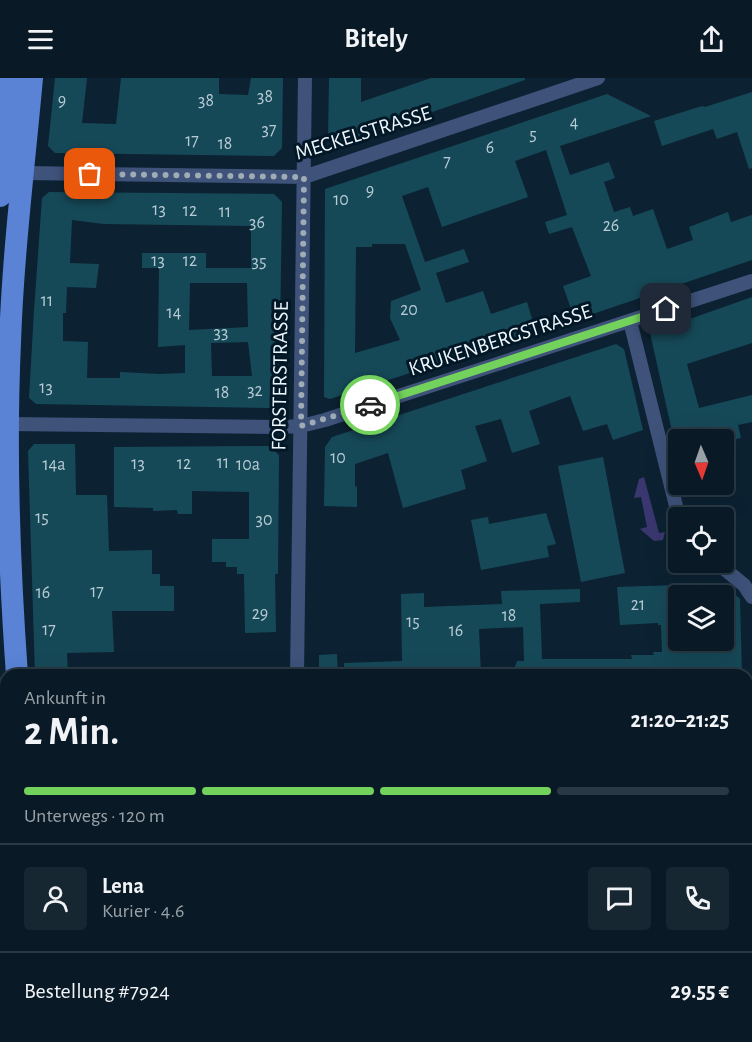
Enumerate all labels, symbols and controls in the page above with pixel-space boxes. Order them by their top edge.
icon: menu [24,23,57,56]
icon: share [695,23,728,56]
text: Bitely [344,25,408,52]
house number: 38 [257,88,273,106]
house number: 9 [58,92,66,110]
house number: 38 [198,92,214,110]
street label: MECKELSTRASSE [292,102,434,164]
house number: 4 [570,114,579,132]
house number: 37 [262,121,276,139]
house number: 5 [529,126,537,144]
house number: 17 [185,132,199,150]
house number: 18 [218,135,232,153]
house number: 6 [486,139,494,157]
pin [64,148,115,199]
house number: 7 [443,153,451,171]
icon: bag [73,157,106,190]
house number: 9 [366,182,374,200]
house number: 10 [333,191,349,209]
house number: 13 [152,201,166,219]
house number: 12 [183,202,197,220]
house number: 11 [219,203,231,221]
house number: 36 [249,214,265,232]
house number: 26 [603,217,619,235]
house number: 13 [151,252,165,270]
house number: 12 [183,252,197,270]
house number: 35 [252,253,266,271]
pin [640,283,691,334]
house number: 11 [41,292,53,310]
icon: home [649,292,682,325]
street label: FORSTERSTRASSE [268,301,292,451]
house number: 20 [400,301,418,319]
street label: KRUKENBERGSTRASSE [406,301,594,379]
house number: 14 [167,304,182,322]
house number: 33 [214,324,228,342]
courier [340,375,400,435]
house number: 13 [39,379,53,397]
house number: 32 [247,382,263,400]
house number: 18 [215,384,229,402]
icon: car [354,389,387,422]
north arrow [668,429,734,495]
map controls [668,429,734,651]
house number: 10 [330,449,346,467]
house number: 11 [217,454,229,472]
house number: 13 [131,455,145,473]
house number: 12 [177,455,191,473]
house number: 14a [42,456,66,474]
house number: 10a [236,456,260,474]
button: locate [668,507,734,573]
house number: 15 [35,509,49,527]
house number: 30 [256,511,272,529]
house number: 17 [90,583,104,601]
house number: 16 [36,584,50,602]
button: layers [668,585,734,651]
house number: 21 [631,596,645,614]
house number: 29 [252,605,268,623]
house number: 18 [502,607,516,625]
house number: 15 [406,613,420,631]
house number: 17 [42,621,56,639]
house number: 16 [449,622,463,640]
text: Ankunft in [24,688,106,708]
text: 21:20–21:25 [631,709,729,731]
text: 2 Min. [24,713,119,752]
text: Unterwegs · 120 m [24,806,165,826]
button: person [24,867,87,930]
button: chat [588,867,651,930]
button: phone [666,867,729,930]
text: Lena [102,875,144,897]
text: Kurier · 4.6 [102,901,184,921]
text: Bestellung #7924 [24,980,170,1002]
text: 29.55 € [670,980,729,1002]

